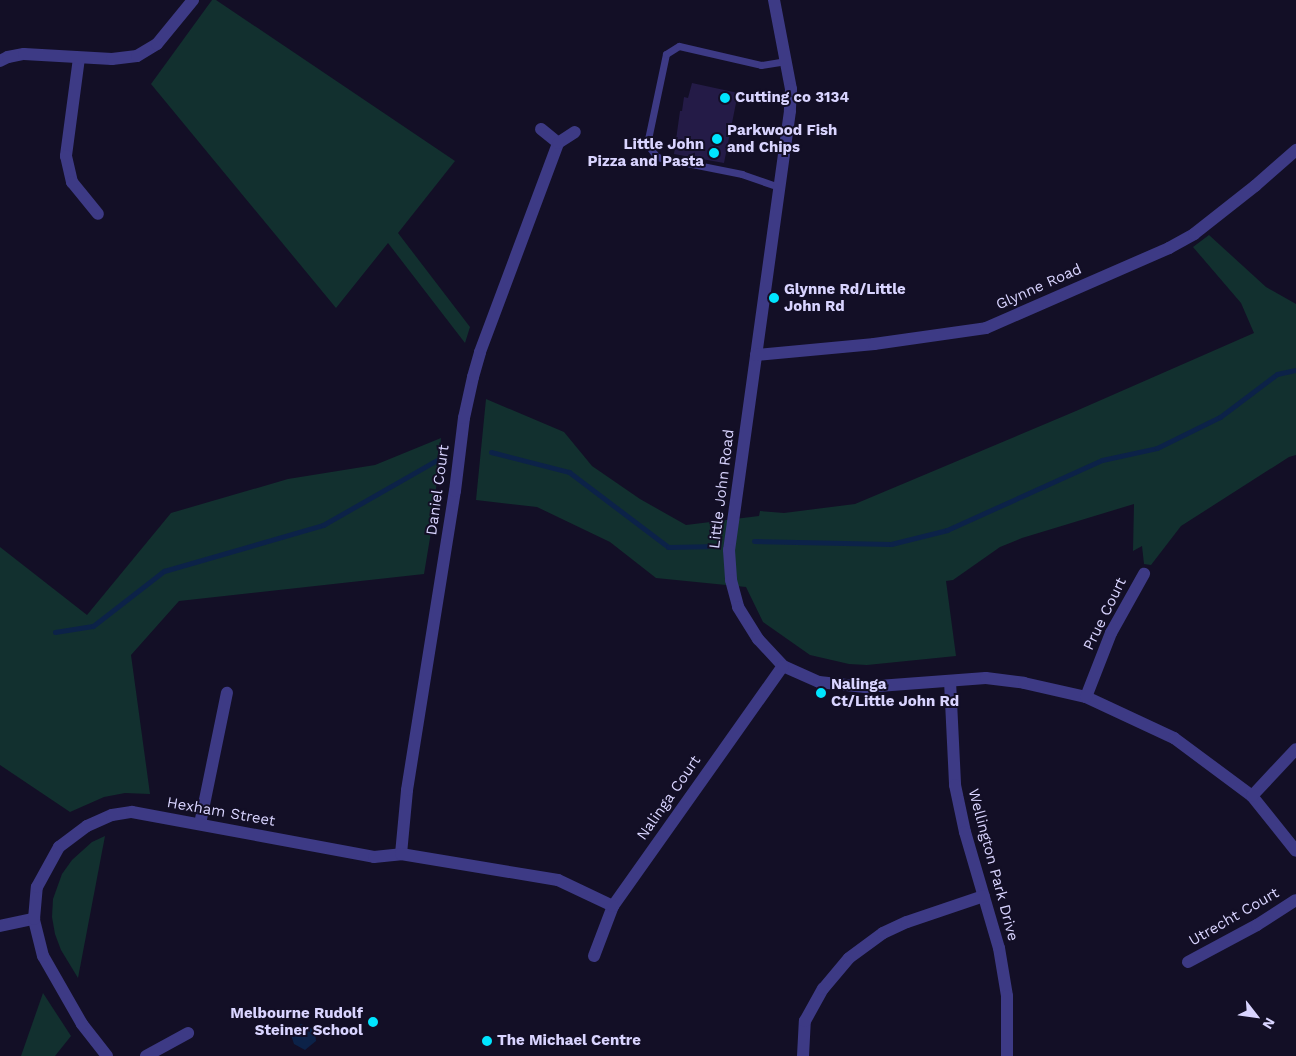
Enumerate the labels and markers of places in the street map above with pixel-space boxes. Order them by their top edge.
place label: Cutting co 3134 [735,89,849,107]
marker: Cutting co 3134 [719,92,731,104]
place label: Parkwood Fish and Chips [727,121,837,156]
marker: Parkwood Fish and Chips [711,133,723,145]
place label: Little John Pizza and Pasta [587,135,704,170]
marker: Little John Pizza and Pasta [708,147,720,159]
place label: Glynne Rd/Little John Rd [784,280,906,315]
marker: Glynne Rd/Little John Rd [768,292,780,304]
place label: Nalinga Ct/Little John Rd [831,675,959,710]
marker: Nalinga Ct/Little John Rd [815,687,827,699]
place label: Melbourne Rudolf Steiner School [230,1004,363,1039]
marker: Melbourne Rudolf Steiner School [367,1016,379,1028]
place label: The Michael Centre [497,1032,641,1050]
marker: The Michael Centre [481,1035,493,1047]

